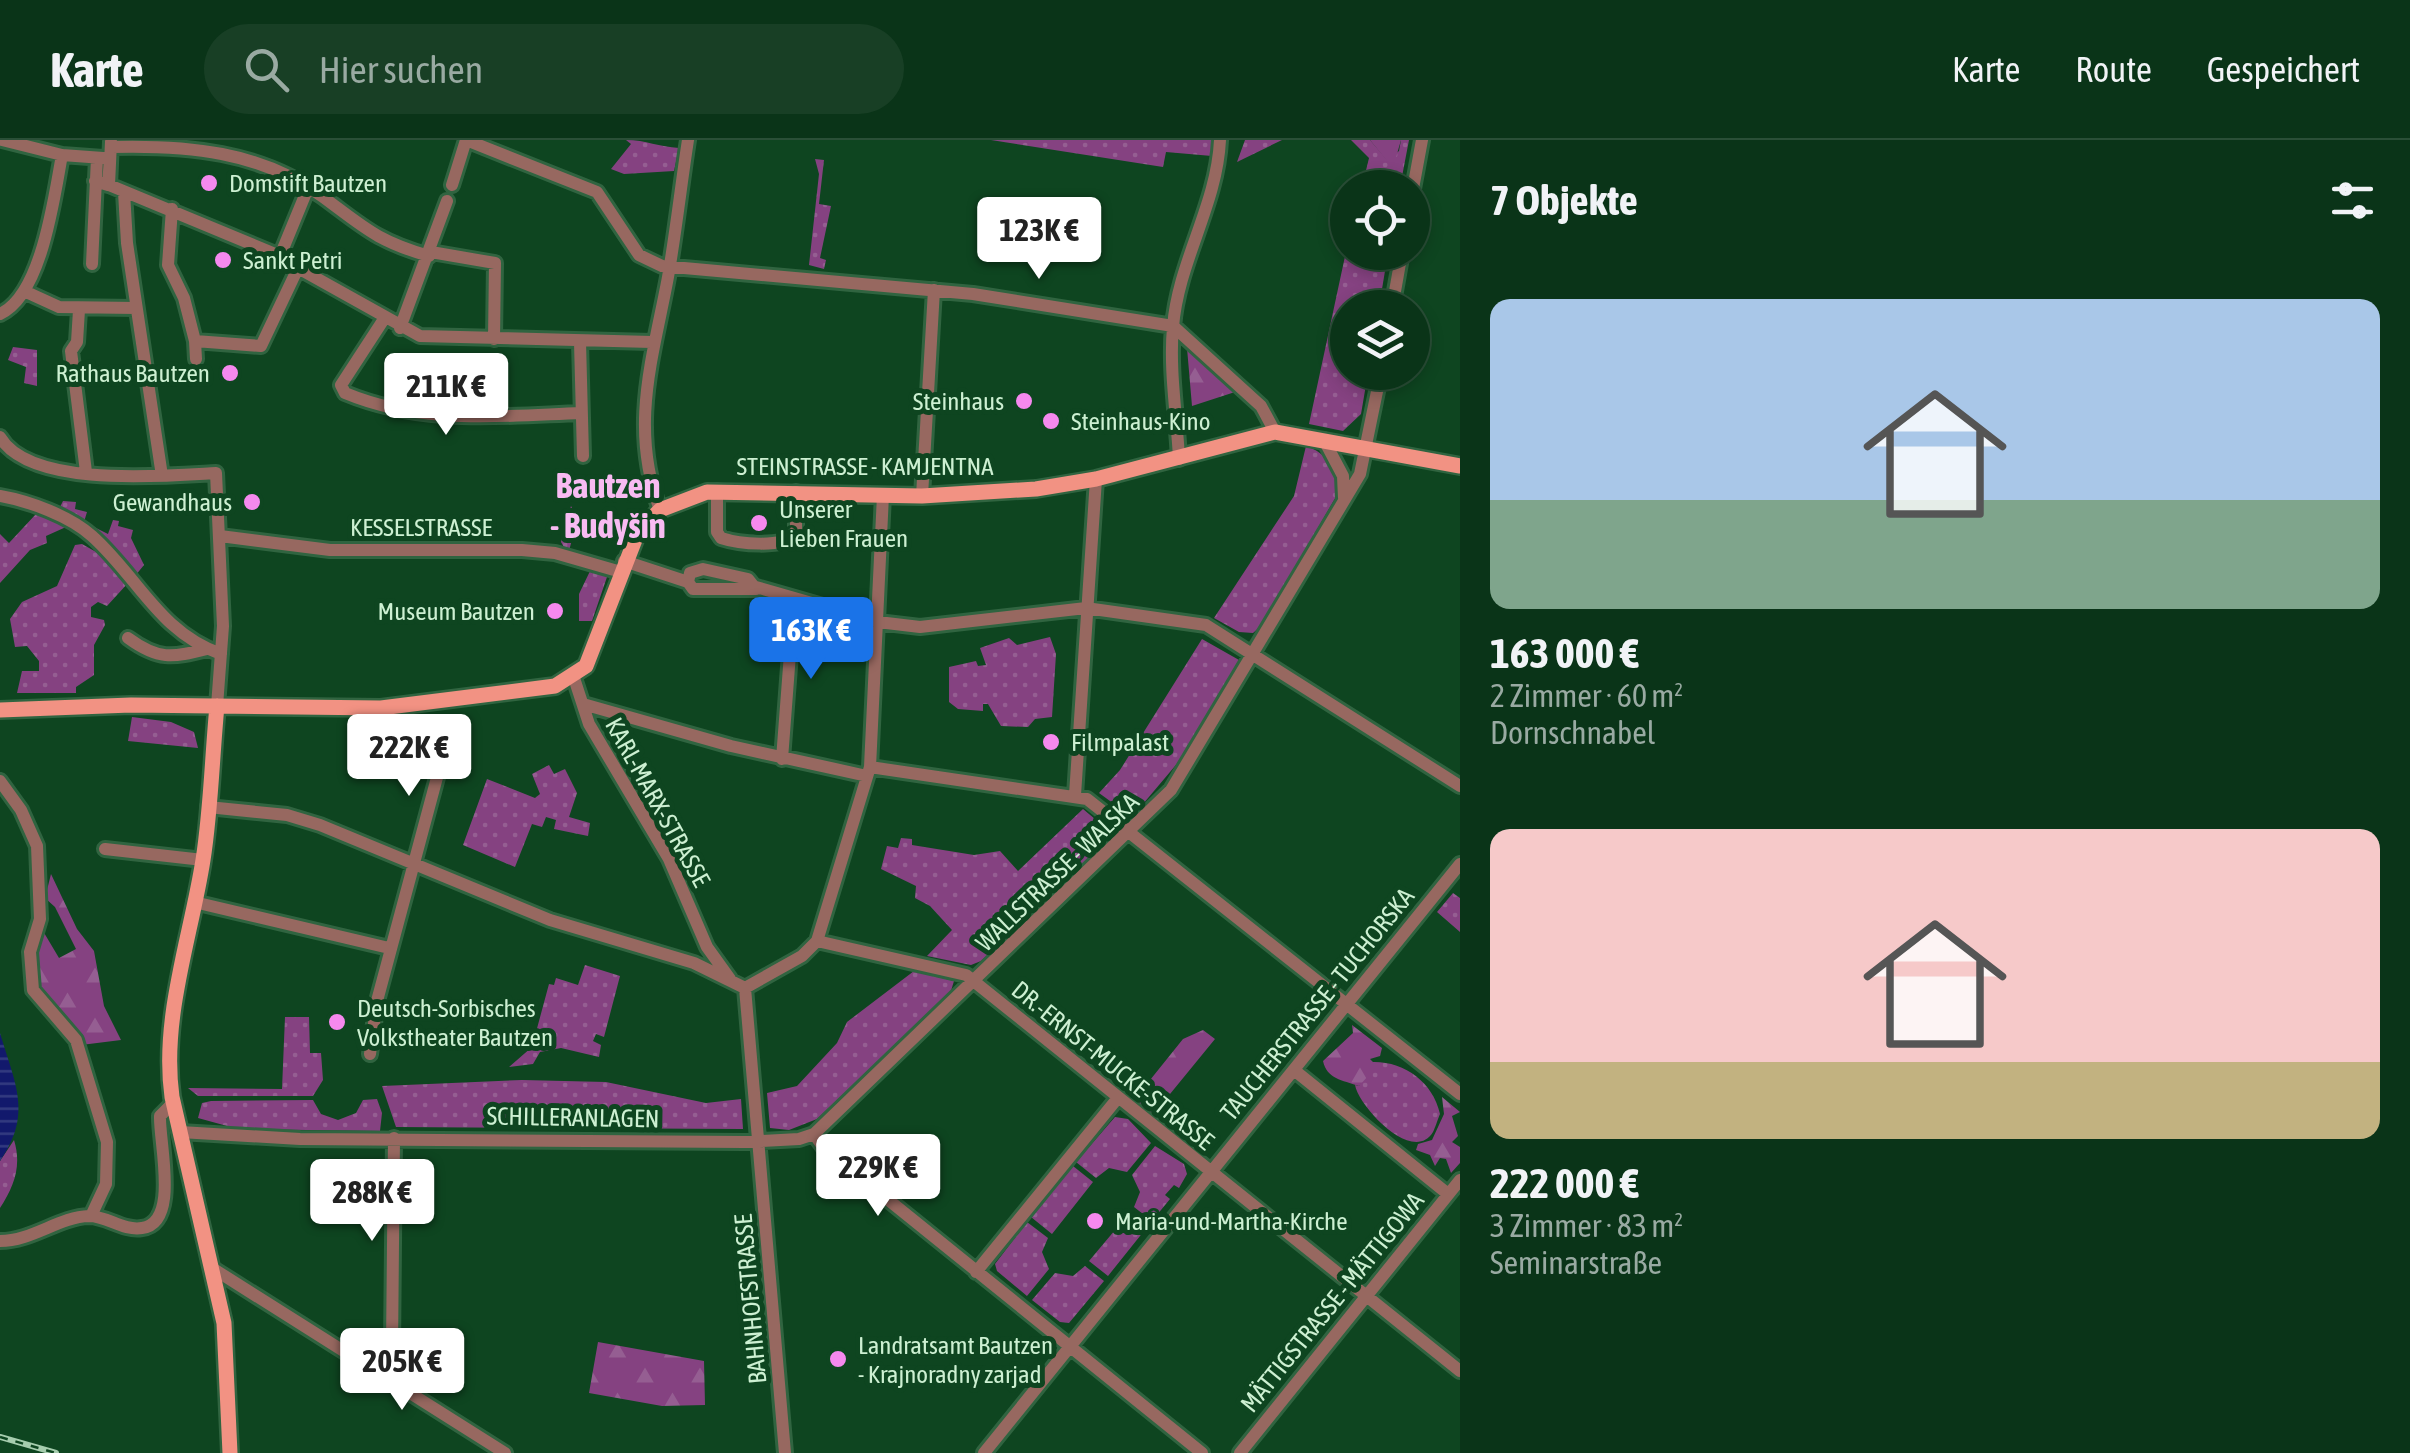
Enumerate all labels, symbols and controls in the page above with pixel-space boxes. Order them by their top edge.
search box [204,24,904,114]
text: Karte [50,42,144,97]
icon: search [239,42,294,97]
text: Hier suchen [319,48,483,91]
text: Karte [1952,49,2020,89]
text: Route [2075,49,2152,89]
text: Gespeichert [2207,49,2360,89]
place label: Domstift Bautzen [229,169,387,197]
map controls [1330,170,1430,390]
button: locate [1330,170,1430,270]
marker: Domstift Bautzen [198,172,220,194]
icon: filters [2325,173,2380,228]
text: 7 Objekte [1490,176,1638,224]
pin: 123K € [958,197,1120,282]
text: 123K € [999,211,1079,248]
place label: Sankt Petri [243,246,343,274]
marker: Sankt Petri [212,249,234,271]
button: layers [1330,290,1430,390]
pin: 211K € [365,353,527,438]
place label: Rathaus Bautzen [56,359,210,387]
marker: Rathaus Bautzen [219,362,241,384]
icon: home [1845,364,2025,544]
text: 211K € [406,367,486,404]
place label: Steinhaus [913,387,1004,415]
marker: Steinhaus [1013,390,1035,412]
place label: Steinhaus-Kino [1071,407,1210,435]
marker: Steinhaus-Kino [1040,410,1062,432]
street label: STEINSTRASSE - KAMJENTNA [737,452,994,480]
district label: Bautzen - Budyšin [550,465,666,545]
place label: Gewandhaus [113,488,232,516]
marker: Gewandhaus [241,491,263,513]
place label: Unserer Lieben Frauen [779,495,908,552]
marker: Unserer Lieben Frauen [748,512,770,534]
street label: KESSELSTRASSE [350,513,492,541]
place label: Museum Bautzen [378,597,535,625]
pin: 163K € [730,597,892,682]
marker: Museum Bautzen [544,600,566,622]
text: 163K € [771,611,851,648]
text: 163 000 € [1490,629,1639,677]
text: 2 Zimmer · 60 m² [1490,677,1683,714]
street label: KARL-MARX-STRASSE [600,713,716,892]
pin: 222K € [328,714,490,799]
text: Dornschnabel [1490,714,1655,751]
text: 222K € [369,728,449,765]
place label: Filmpalast [1071,728,1169,756]
marker: Filmpalast [1040,731,1062,753]
street label: WALLSTRASSE - WALSKA [970,787,1144,957]
street label: TAUCHERSTRASSE - TUCHORSKA [1215,882,1420,1126]
icon: home [1845,894,2025,1074]
street label: DR.-ERNST-MUCKE-STRASSE [1007,975,1220,1155]
place label: Deutsch-Sorbisches Volkstheater Bautzen [357,994,553,1051]
marker: Deutsch-Sorbisches Volkstheater Bautzen [326,1011,348,1033]
street label: SCHILLERANLAGEN [486,1101,660,1133]
pin: 229K € [797,1134,959,1219]
text: 229K € [838,1148,918,1185]
pin: 288K € [291,1159,453,1244]
text: 222 000 € [1490,1159,1639,1207]
text: 288K € [332,1173,412,1210]
street label: MÄTTIGSTRASSE - MÄTTIGOWA [1235,1186,1430,1417]
place label: Maria-und-Martha-Kirche [1115,1207,1347,1235]
text: 3 Zimmer · 83 m² [1490,1207,1683,1244]
marker: Maria-und-Martha-Kirche [1084,1210,1106,1232]
street label: BAHNHOFSTRASSE [729,1213,771,1385]
text: Seminarstraße [1490,1244,1662,1281]
pin: 205K € [321,1328,483,1413]
place label: Landratsamt Bautzen - Krajnoradny zarjad [858,1331,1053,1388]
text: 205K € [362,1342,442,1379]
marker: Landratsamt Bautzen - Krajnoradny zarjad [827,1348,849,1370]

